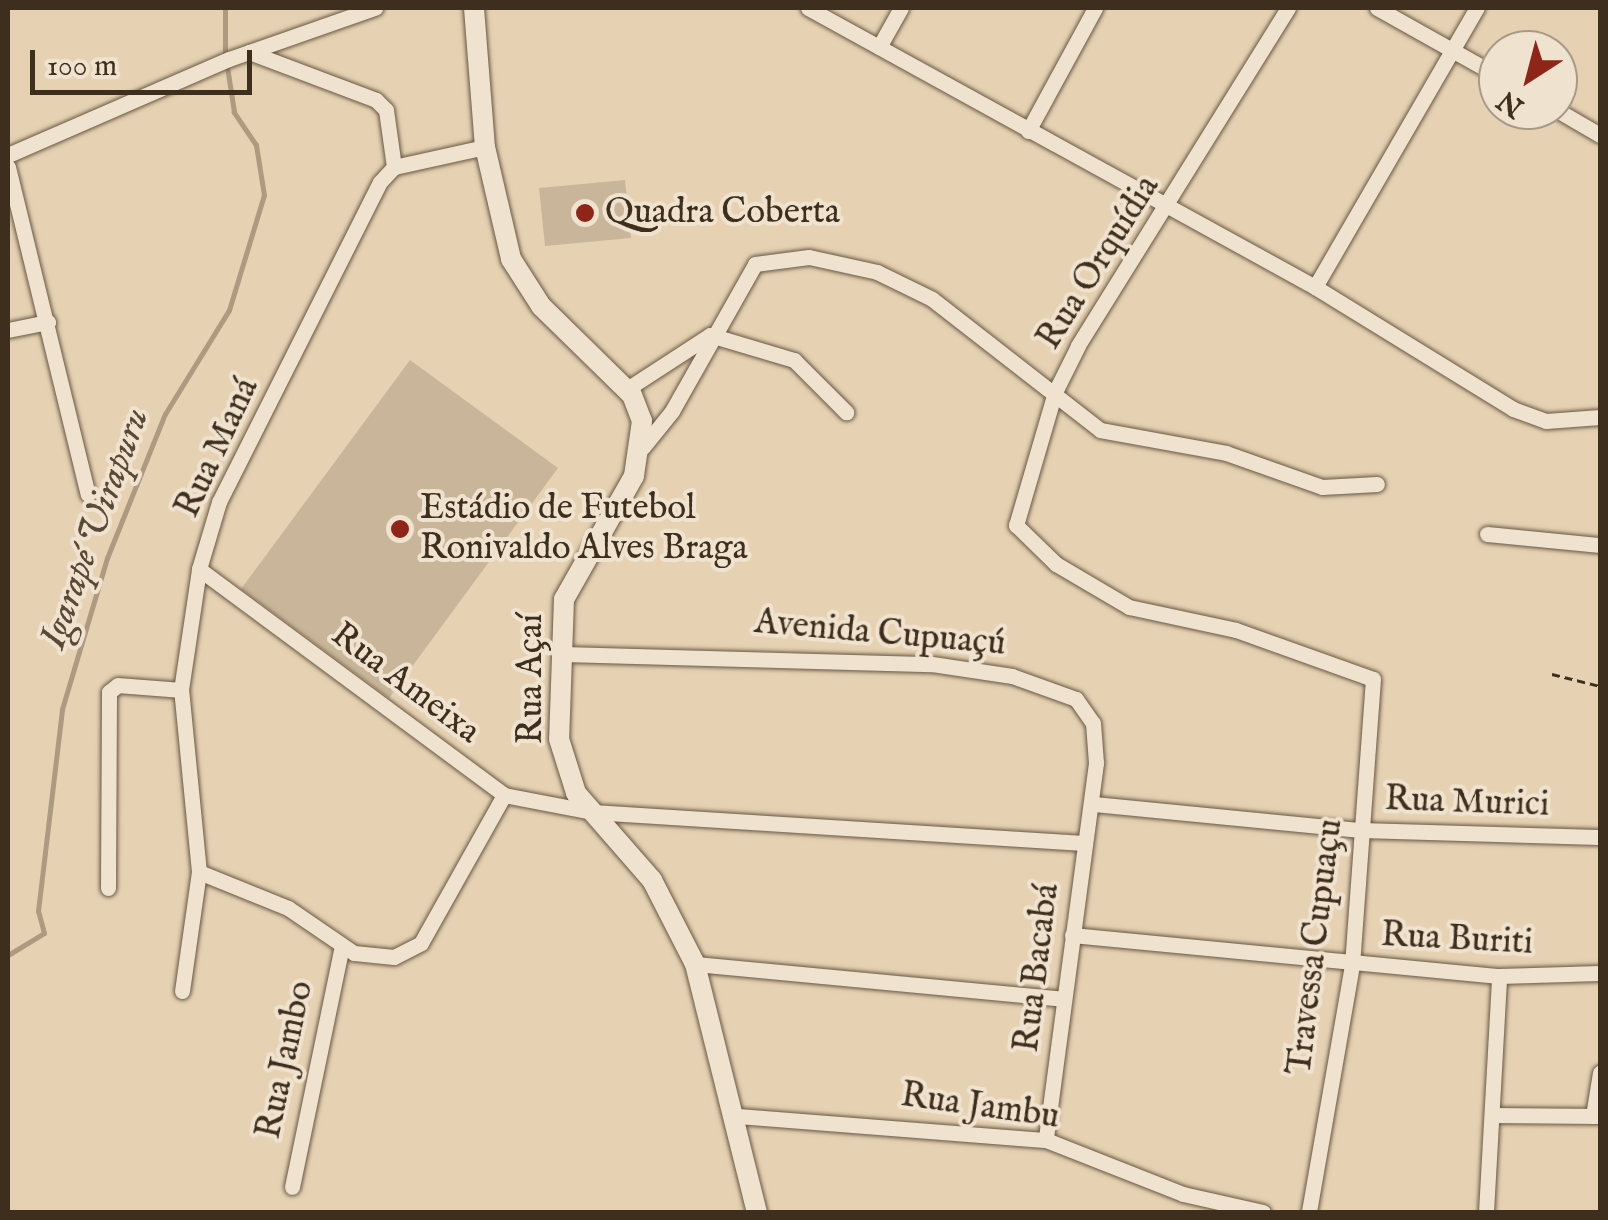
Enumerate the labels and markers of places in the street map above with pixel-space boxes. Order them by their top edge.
place label: Quadra Coberta [605,192,840,234]
marker: Quadra Coberta [574,202,596,224]
place label: Estádio de Futebol Ronivaldo Alves Braga [420,488,748,570]
marker: Estádio de Futebol Ronivaldo Alves Braga [389,518,411,540]

